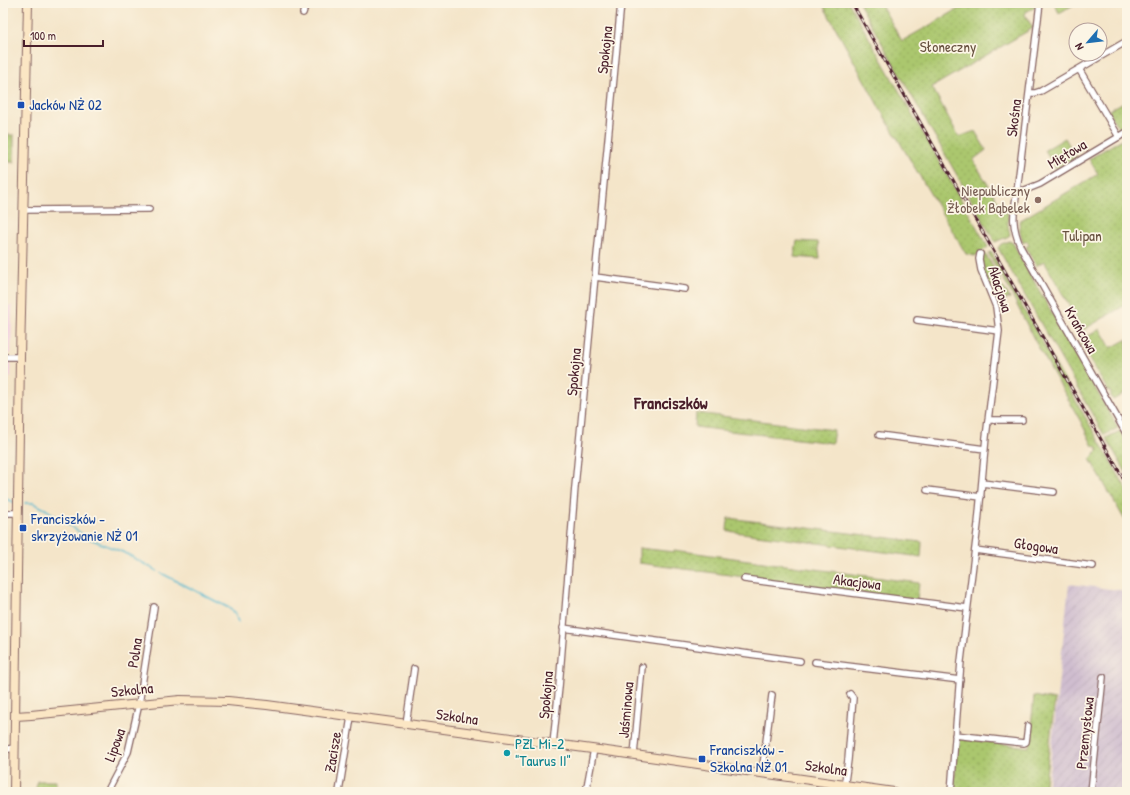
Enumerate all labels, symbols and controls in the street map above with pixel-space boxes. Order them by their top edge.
scale bar [24,22,103,48]
north arrow [1068,22,1108,62]
street label: Spokojna [592,25,617,75]
text: 100 m [30,27,56,44]
park label: Słoneczny [920,36,976,57]
text: N [1072,41,1087,53]
place label: Jacków NŻ 02 [29,94,102,115]
street label: Skośna [1001,98,1026,138]
marker: Jacków NŻ 02 [16,100,26,110]
street label: Miętowa [1043,134,1090,173]
place label: Niepubliczny Żłobek Bąbelek [947,180,1030,218]
marker: Niepubliczny Żłobek Bąbelek [1033,195,1043,205]
park label: Tulipan [1062,225,1102,246]
street label: Akacjowa [983,263,1018,315]
street label: Krańcowa [1060,302,1103,357]
street label: Spokojna [561,347,586,397]
district label: Franciszków [633,391,708,414]
place label: Franciszków - skrzyżowanie NŻ 01 [30,508,138,546]
marker: Franciszków - skrzyżowanie NŻ 01 [18,523,28,533]
street label: Głogowa [1013,532,1060,559]
street label: Akacjowa [832,568,882,595]
street label: Polna [122,636,147,669]
street label: Spokojna [533,670,558,720]
street label: Szkolna [110,677,154,702]
street label: Jaśminowa [613,681,638,739]
street label: Przemysłowa [1070,696,1099,770]
street label: Szkolna [435,703,480,730]
street label: Lipowa [99,725,130,765]
street label: Zacisze [319,730,346,774]
place label: PZL Mi-2 "Taurus II" [515,733,571,771]
place label: Franciszków - Szkolna NŻ 01 [709,739,787,777]
marker: PZL Mi-2 "Taurus II" [502,748,512,758]
marker: Franciszków - Szkolna NŻ 01 [697,754,707,764]
street label: Szkolna [804,754,849,781]

